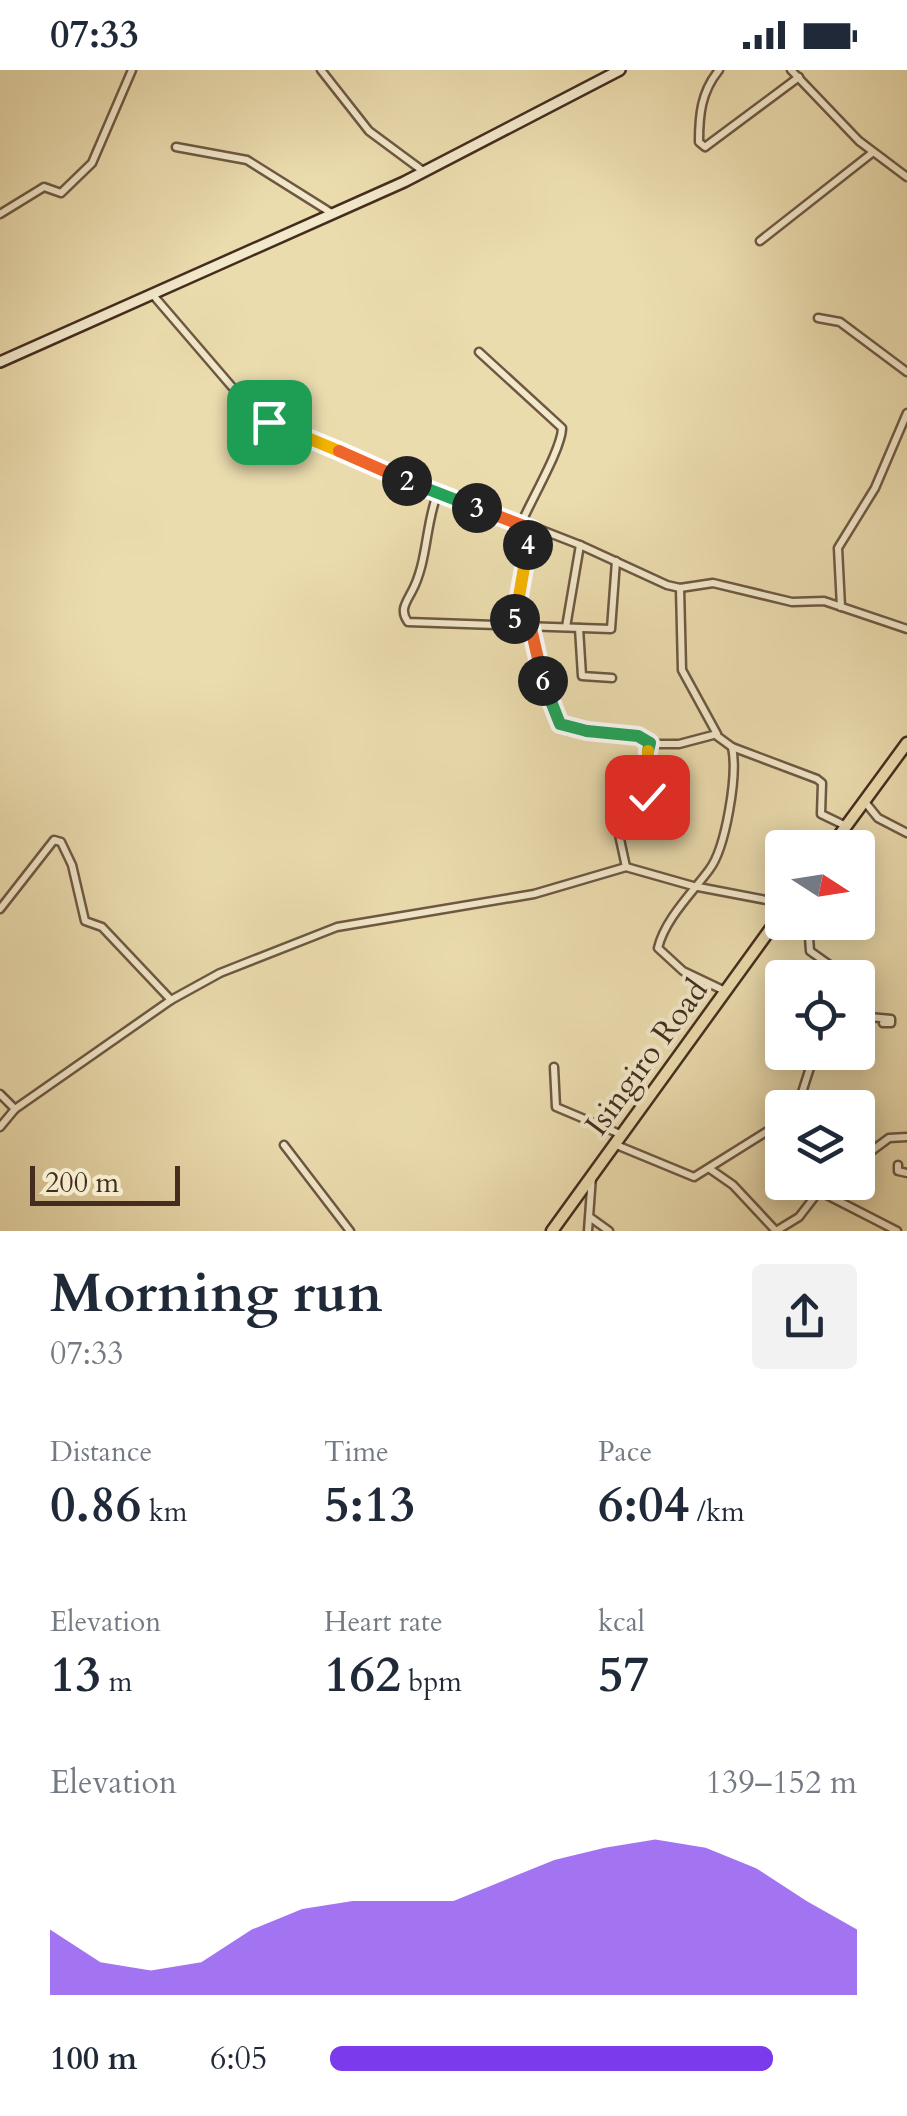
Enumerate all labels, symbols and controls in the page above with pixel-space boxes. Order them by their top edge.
text: 07:33 [50,9,139,61]
pin [227,380,312,465]
icon: arrive [242,395,297,450]
pin: 2 [382,456,432,506]
text: 2 [400,462,414,500]
pin: 3 [452,483,502,533]
text: 3 [470,489,484,527]
pin: 4 [503,520,553,570]
text: 4 [521,526,535,564]
pin: 5 [490,594,540,644]
text: 5 [508,600,522,638]
pin: 6 [518,656,568,706]
text: 6 [536,662,550,700]
pin [605,755,690,840]
icon: check [620,770,675,825]
north arrow [765,830,875,940]
map controls [765,830,875,1200]
button: locate [765,960,875,1070]
street label: Isingiro Road [575,970,719,1145]
button: layers [765,1090,875,1200]
scale bar [30,1161,180,1206]
text: 200 m [45,1164,119,1202]
text: Morning run [50,1257,383,1331]
button: share [752,1264,857,1369]
text: 07:33 [50,1332,124,1376]
text: Distance [50,1433,152,1471]
text: Time [324,1433,389,1471]
text: Pace [598,1433,652,1471]
text: 0.86 [50,1471,141,1539]
text: 5:13 [324,1471,415,1539]
text: 6:04 [598,1471,689,1539]
text: km [141,1493,188,1531]
text: /km [689,1493,745,1531]
text: Elevation [50,1603,161,1641]
text: Heart rate [324,1603,443,1641]
text: kcal [598,1603,645,1641]
text: 13 [50,1641,101,1709]
text: 162 [324,1641,401,1709]
text: 57 [598,1641,649,1709]
text: m [101,1663,132,1701]
text: bpm [401,1663,462,1701]
text: Elevation [50,1761,177,1805]
text: 139–152 m [705,1761,857,1805]
text: 100 m [50,2037,137,2081]
text: 6:05 [210,2037,267,2081]

